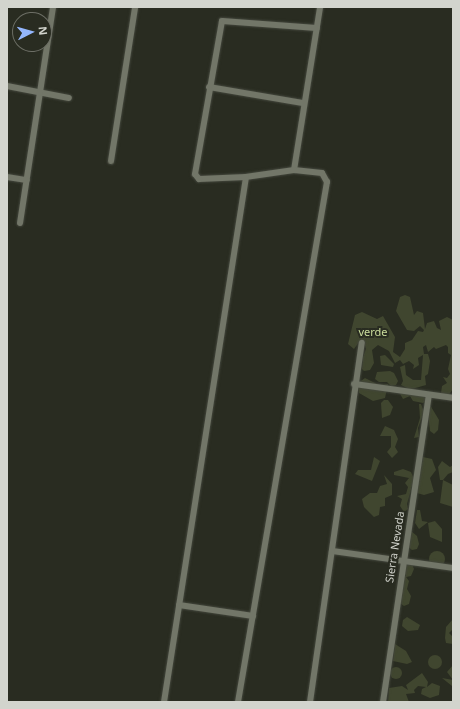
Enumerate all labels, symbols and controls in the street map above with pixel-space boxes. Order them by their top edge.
north arrow [12,12,52,52]
text: N [36,26,51,36]
park label: verde [358,325,388,339]
street label: Sierra Nevada [383,510,407,584]

